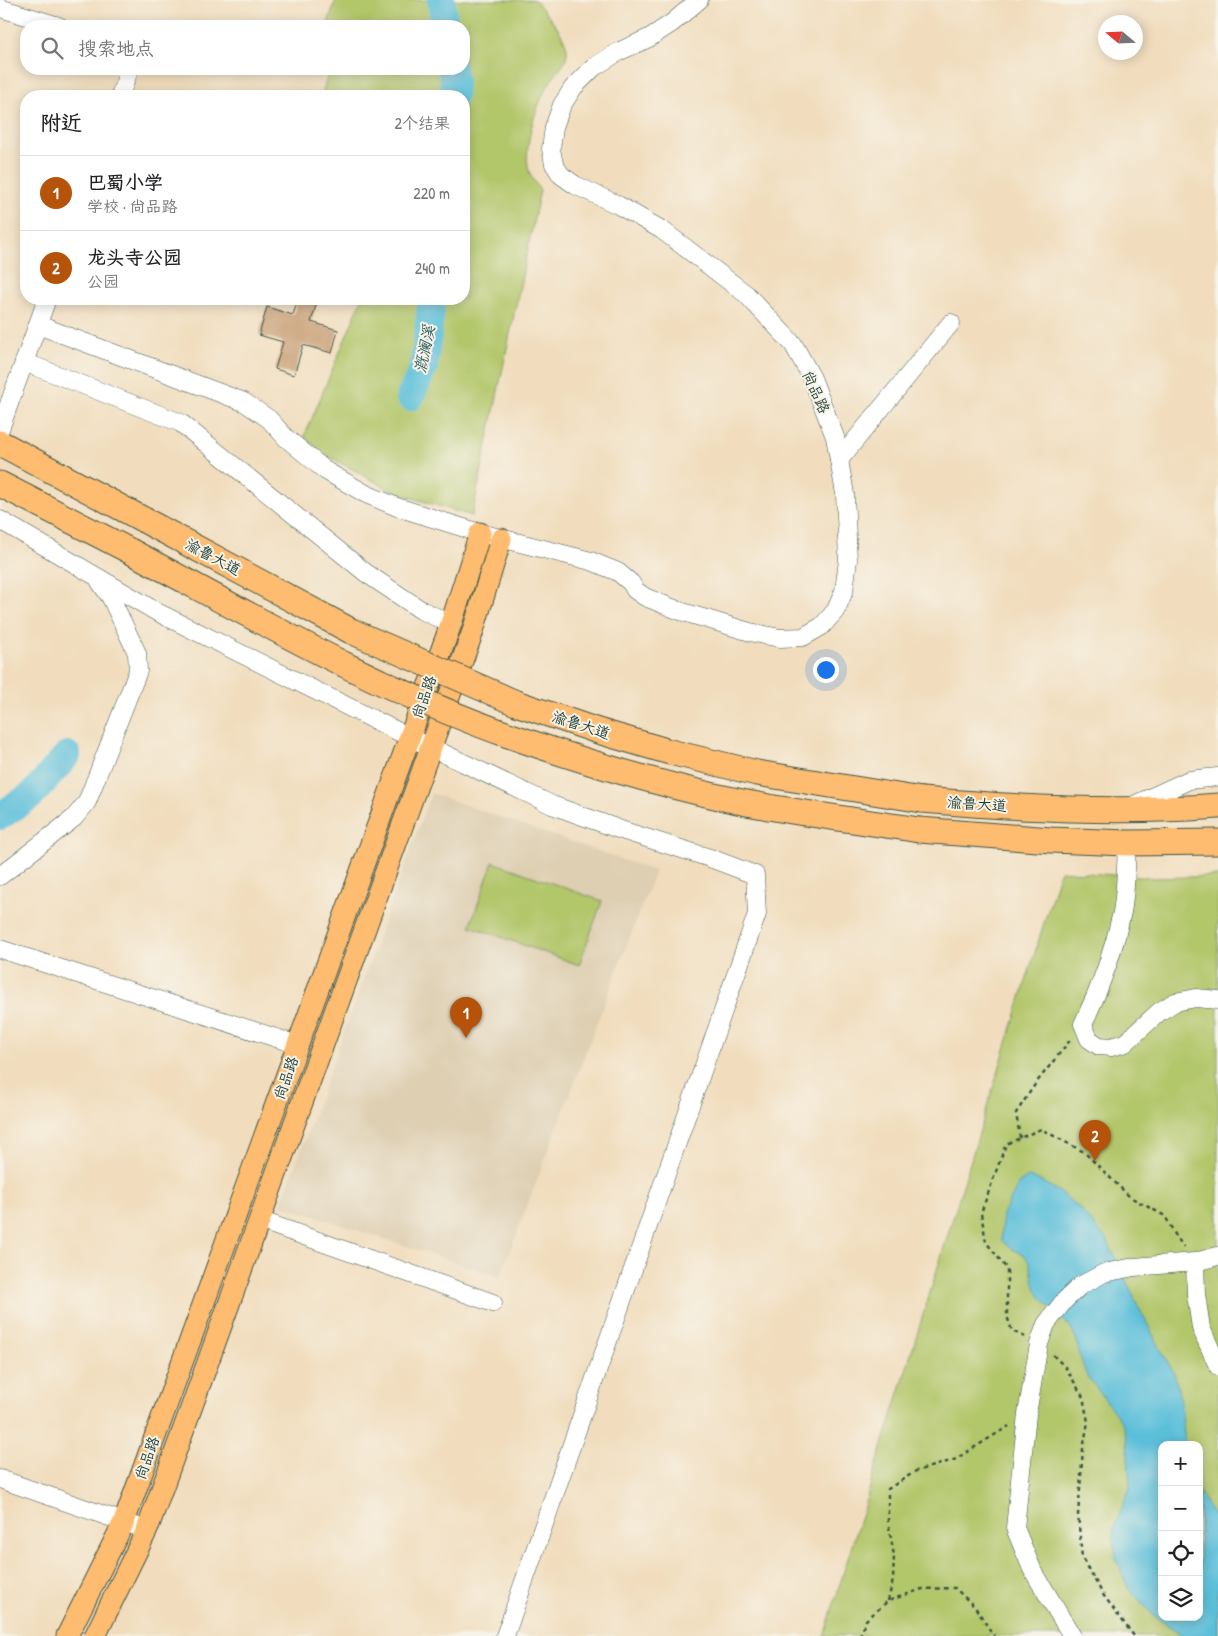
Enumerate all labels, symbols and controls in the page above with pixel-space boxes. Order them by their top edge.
north arrow [1098,15,1143,60]
search box [20,20,470,75]
icon: search [38,34,66,62]
text: 搜索地点 [78,35,154,61]
text: 附近 [40,108,82,137]
text: 2个结果 [395,112,450,134]
text: 巴蜀小学 [87,169,163,195]
text: 1 [53,182,59,204]
text: 220 m [413,182,450,204]
text: 学校 · 尚品路 [87,195,178,217]
text: 龙头寺公园 [87,244,182,270]
text: 2 [52,257,60,279]
text: 240 m [415,257,450,279]
text: 公园 [87,270,119,292]
water label: 溉澜溪 [409,322,440,375]
street label: 尚品路 [798,367,835,417]
street label: 渝鲁大道 [182,533,245,580]
your location [813,657,839,683]
street label: 尚品路 [406,672,441,722]
street label: 渝鲁大道 [549,705,613,744]
street label: 渝鲁大道 [946,791,1008,816]
pin: 1 [450,997,482,1038]
street label: 尚品路 [268,1053,303,1103]
pin: 2 [1079,1120,1111,1161]
street label: 尚品路 [129,1433,164,1483]
map controls [1158,1441,1203,1621]
button: + [1158,1441,1203,1486]
button: − [1158,1486,1203,1531]
button: locate [1158,1531,1203,1576]
button: layers [1158,1576,1203,1621]

